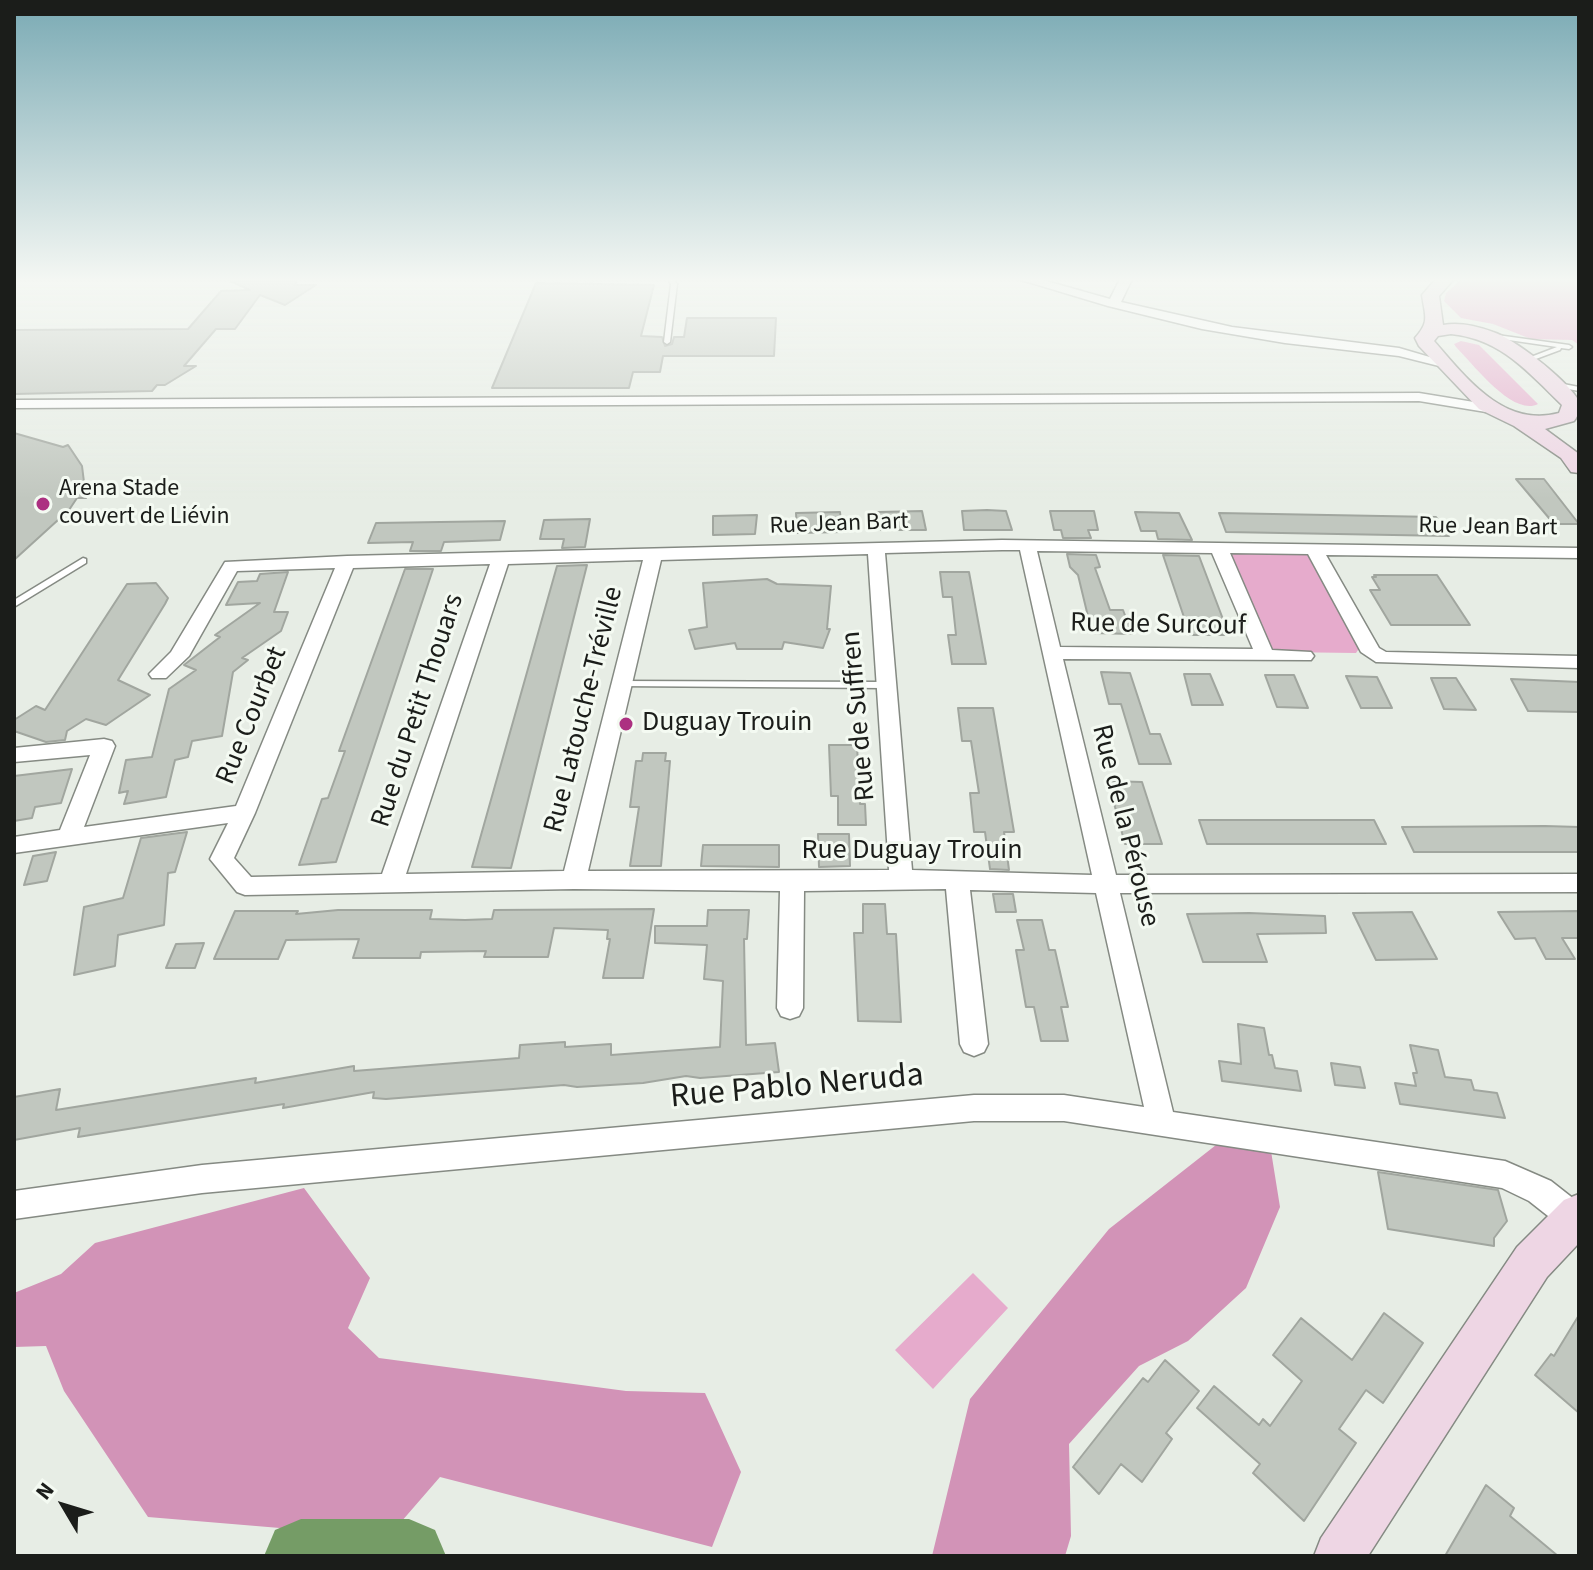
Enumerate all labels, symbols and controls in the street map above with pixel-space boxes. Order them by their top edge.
place label: Arena Stade couvert de Liévin [59,476,230,532]
marker: Arena Stade couvert de Liévin [34,495,52,513]
street label: Rue Jean Bart [769,508,909,542]
street label: Rue Jean Bart [1418,512,1558,544]
street label: Rue Latouche-Tréville [538,584,632,836]
street label: Rue du Petit Thouars [365,590,473,832]
street label: Rue de Surcouf [1070,608,1246,644]
street label: Rue de Suffren [836,630,884,802]
street label: Rue Courbet [210,642,296,790]
place label: Duguay Trouin [642,707,812,741]
marker: Duguay Trouin [617,715,635,733]
street label: Rue de la Pérouse [1083,721,1165,931]
street label: Rue Duguay Trouin [802,835,1022,869]
street label: Rue Pablo Neruda [669,1057,925,1119]
north arrow [24,1466,104,1546]
text: N [28,1476,62,1507]

